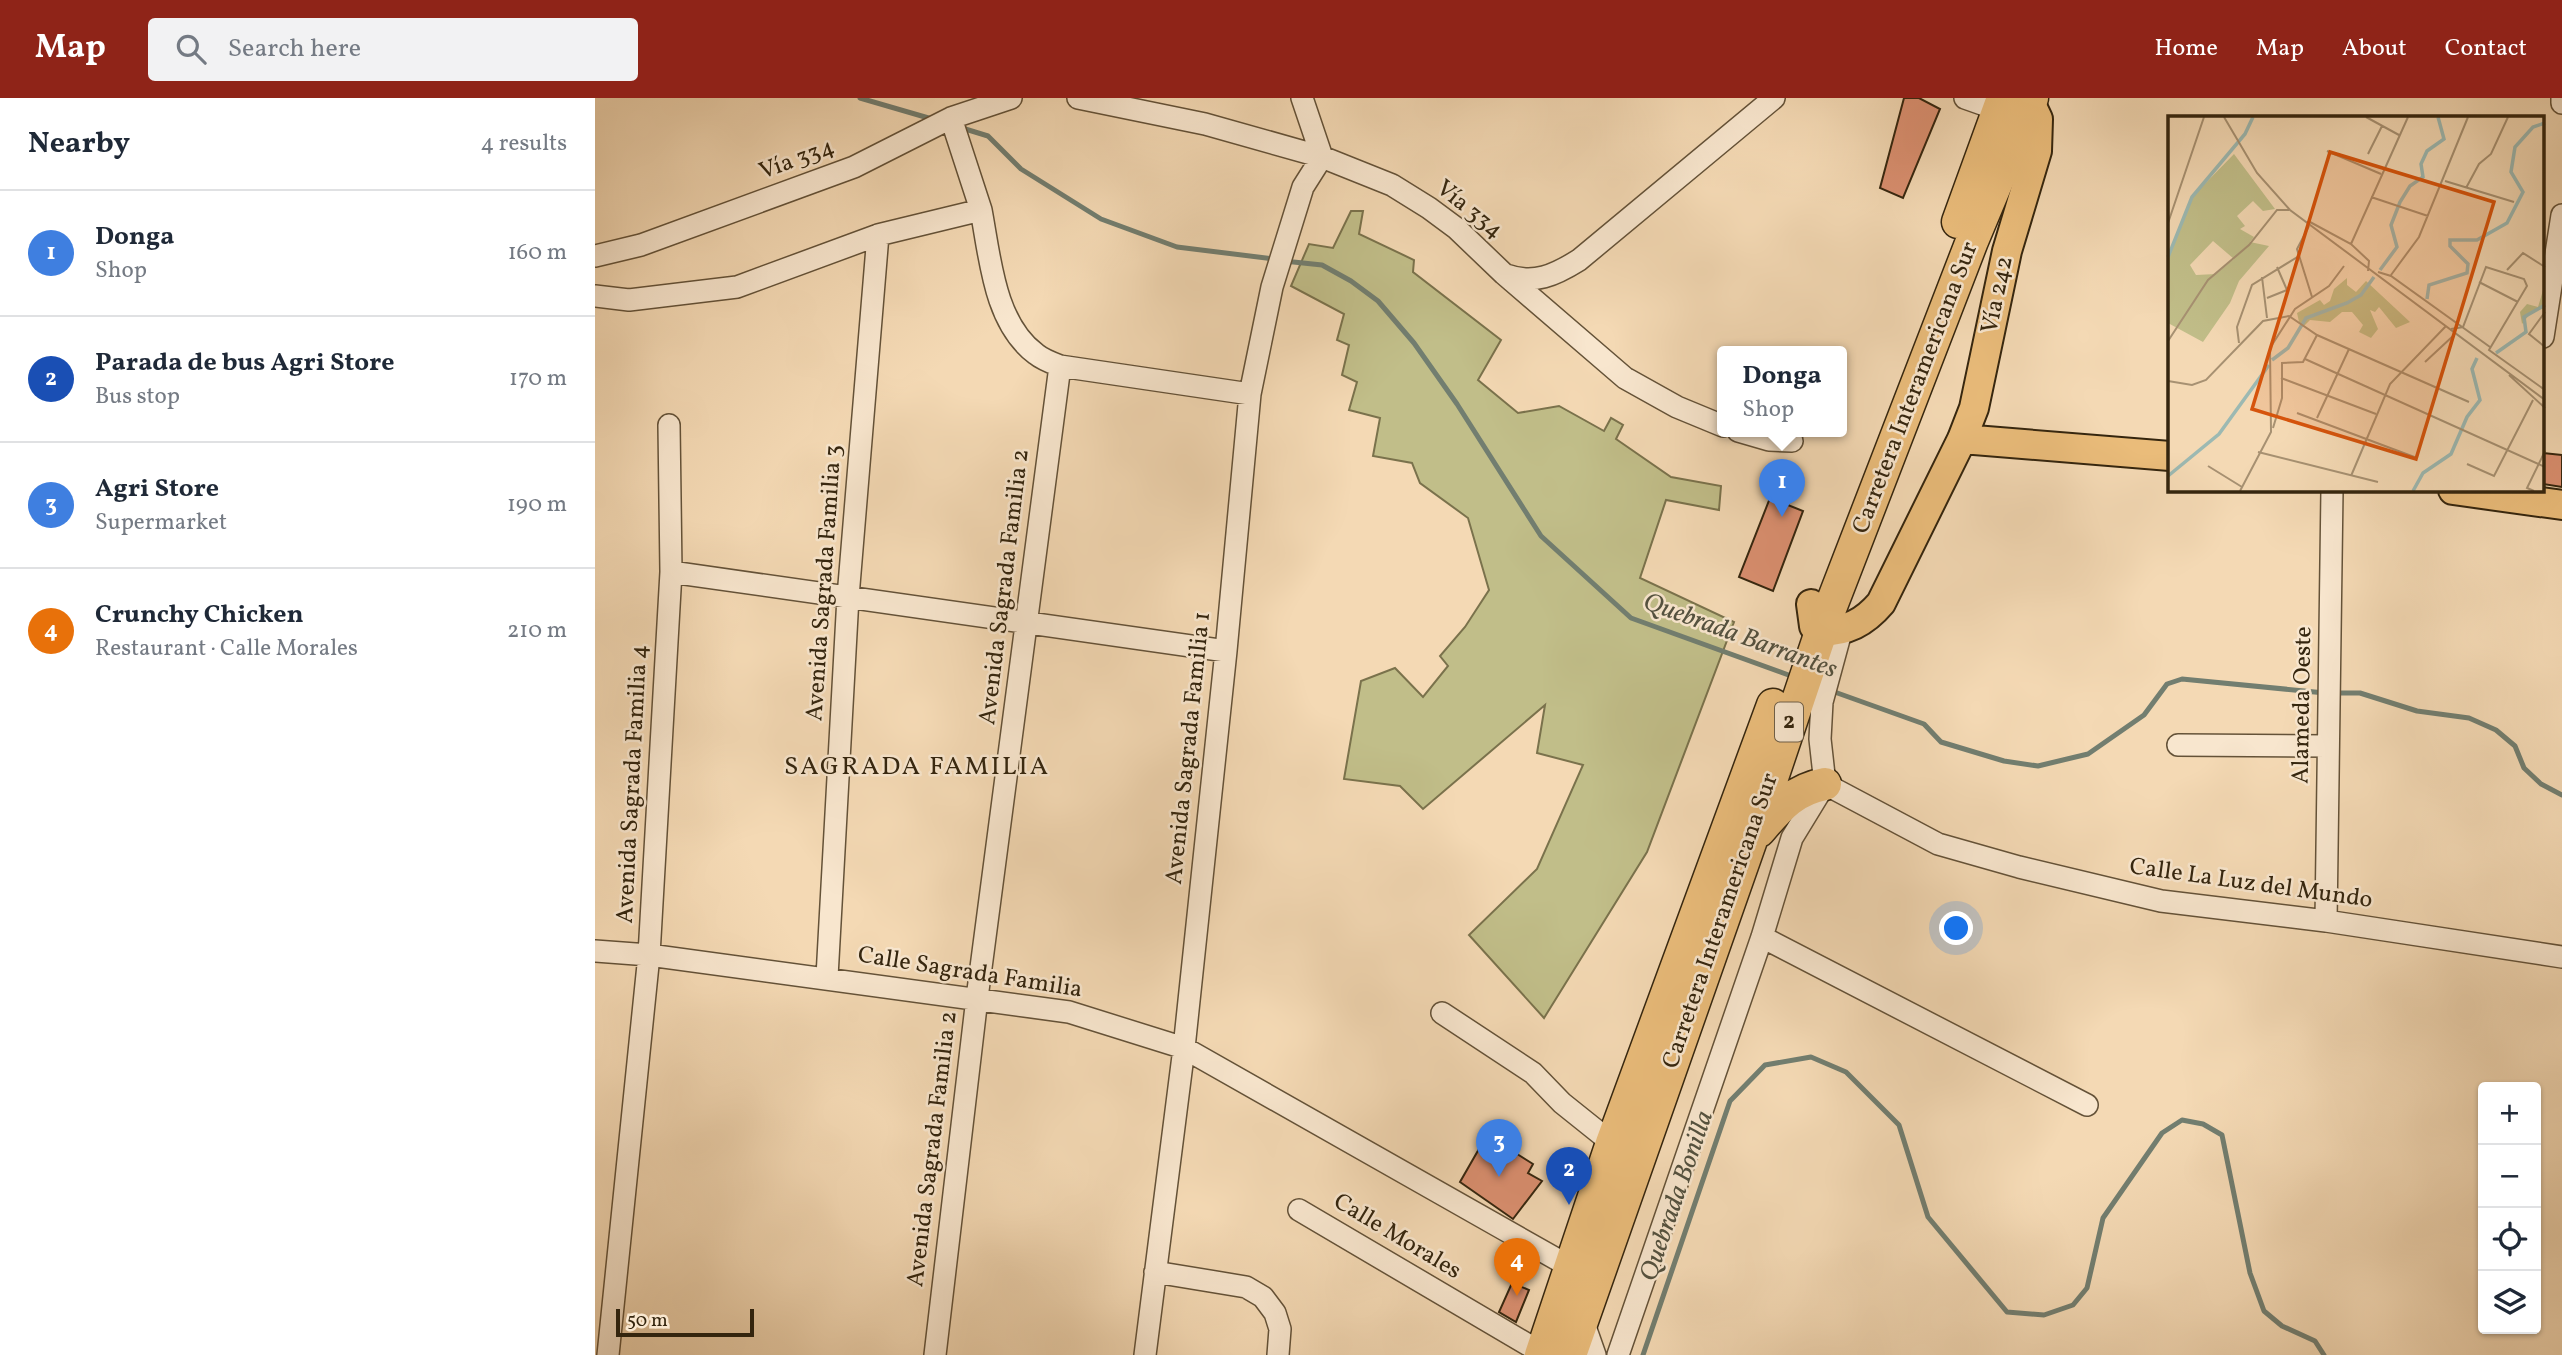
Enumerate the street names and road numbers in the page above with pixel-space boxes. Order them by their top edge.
street label: Vía 334 [755,131,839,189]
street label: Vía 334 [1428,172,1510,248]
street label: Carretera Interamericana Sur [1845,237,1987,539]
street label: Vía 242 [1973,253,2023,337]
street label: Avenida Sagrada Familia 3 [798,444,852,722]
street label: Avenida Sagrada Familia 2 [971,447,1039,727]
street label: Avenida Sagrada Familia 1 [1158,610,1220,886]
street label: Alameda Oeste [2285,626,2321,784]
street label: Avenida Sagrada Familia 4 [609,644,657,924]
road number: 2 [1775,702,1803,742]
street label: Carretera Interamericana Sur [1654,769,1788,1073]
street label: Calle La Luz del Mundo [2127,850,2375,918]
street label: Calle Sagrada Familia [855,938,1085,1008]
street label: Avenida Sagrada Familia 2 [899,1009,967,1289]
street label: Calle Morales [1327,1185,1467,1289]

